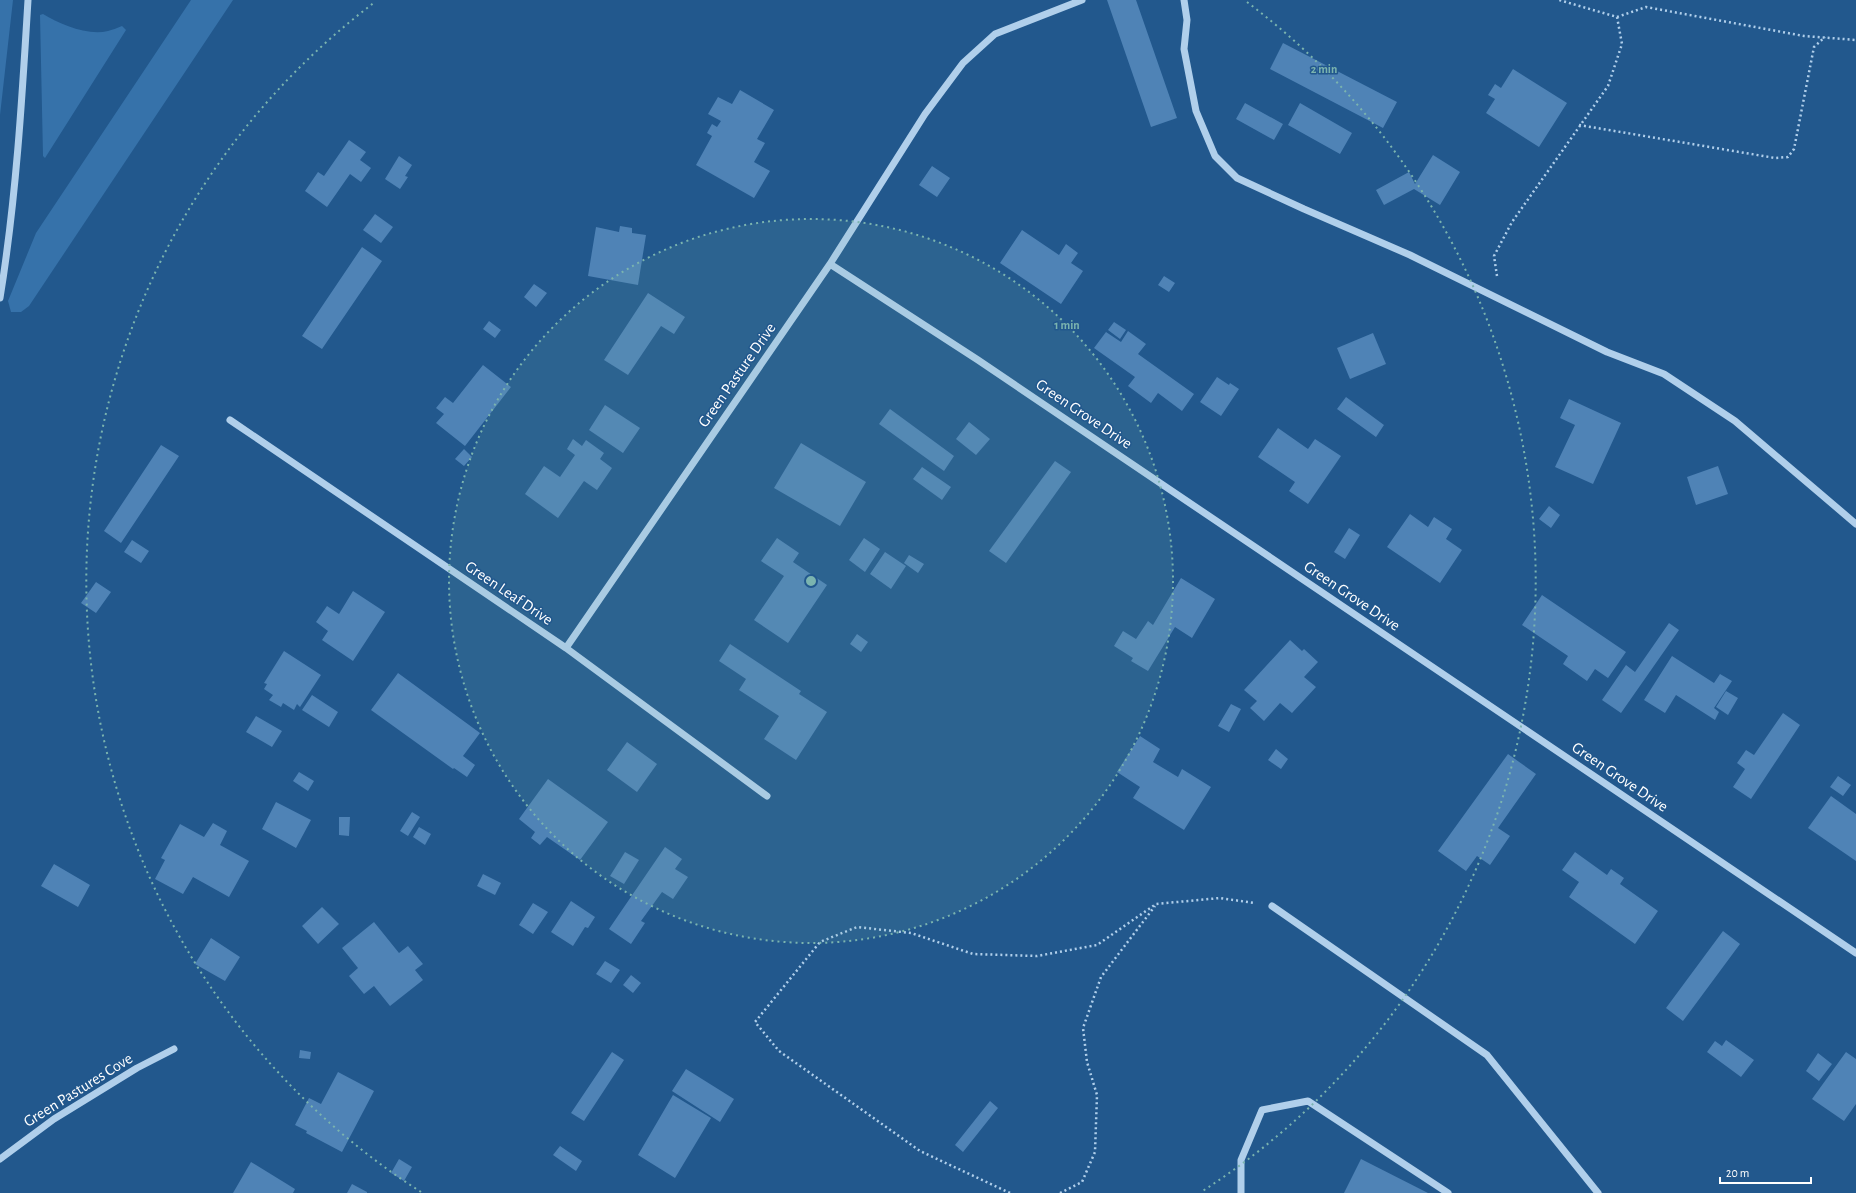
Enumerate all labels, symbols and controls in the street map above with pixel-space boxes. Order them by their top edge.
text: 2 min [1311,63,1337,75]
text: 1 min [1054,319,1080,331]
street label: Green Pasture Drive [695,320,779,430]
street label: Green Grove Drive [1033,376,1135,452]
street label: Green Leaf Drive [462,558,556,628]
street label: Green Grove Drive [1301,558,1403,634]
centre of rings [804,574,818,588]
street label: Green Grove Drive [1569,739,1671,815]
street label: Green Pastures Cove [21,1050,135,1130]
scale bar [1720,1159,1811,1185]
text: 20 m [1726,1167,1749,1179]

